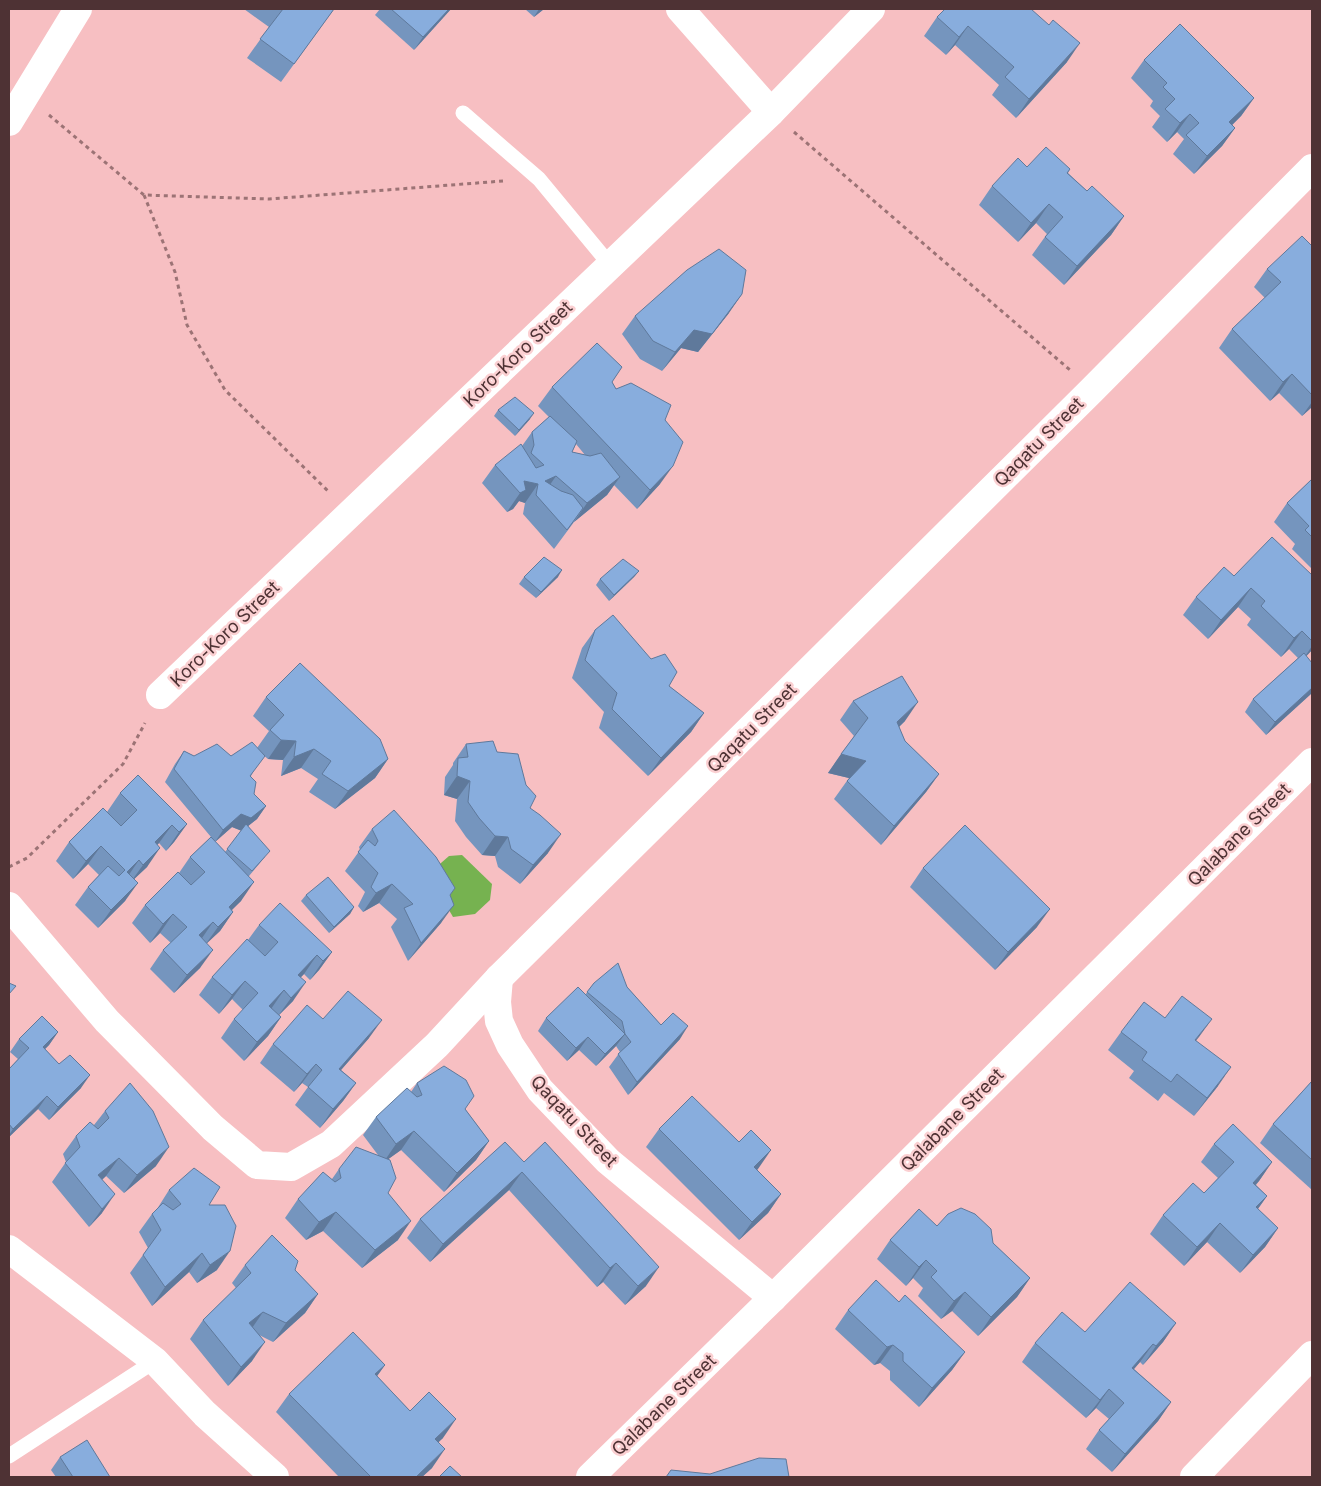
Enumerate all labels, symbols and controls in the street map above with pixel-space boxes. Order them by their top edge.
street label: Koro-Koro Street [459,296,576,411]
street label: Qaqatu Street [990,393,1088,491]
street label: Koro-Koro Street [166,576,283,691]
street label: Qaqatu Street [703,679,801,777]
street label: Qalabane Street [1183,779,1294,890]
street label: Qalabane Street [896,1064,1007,1175]
street label: Qaqatu Street [527,1071,622,1171]
street label: Qalabane Street [607,1350,720,1460]

